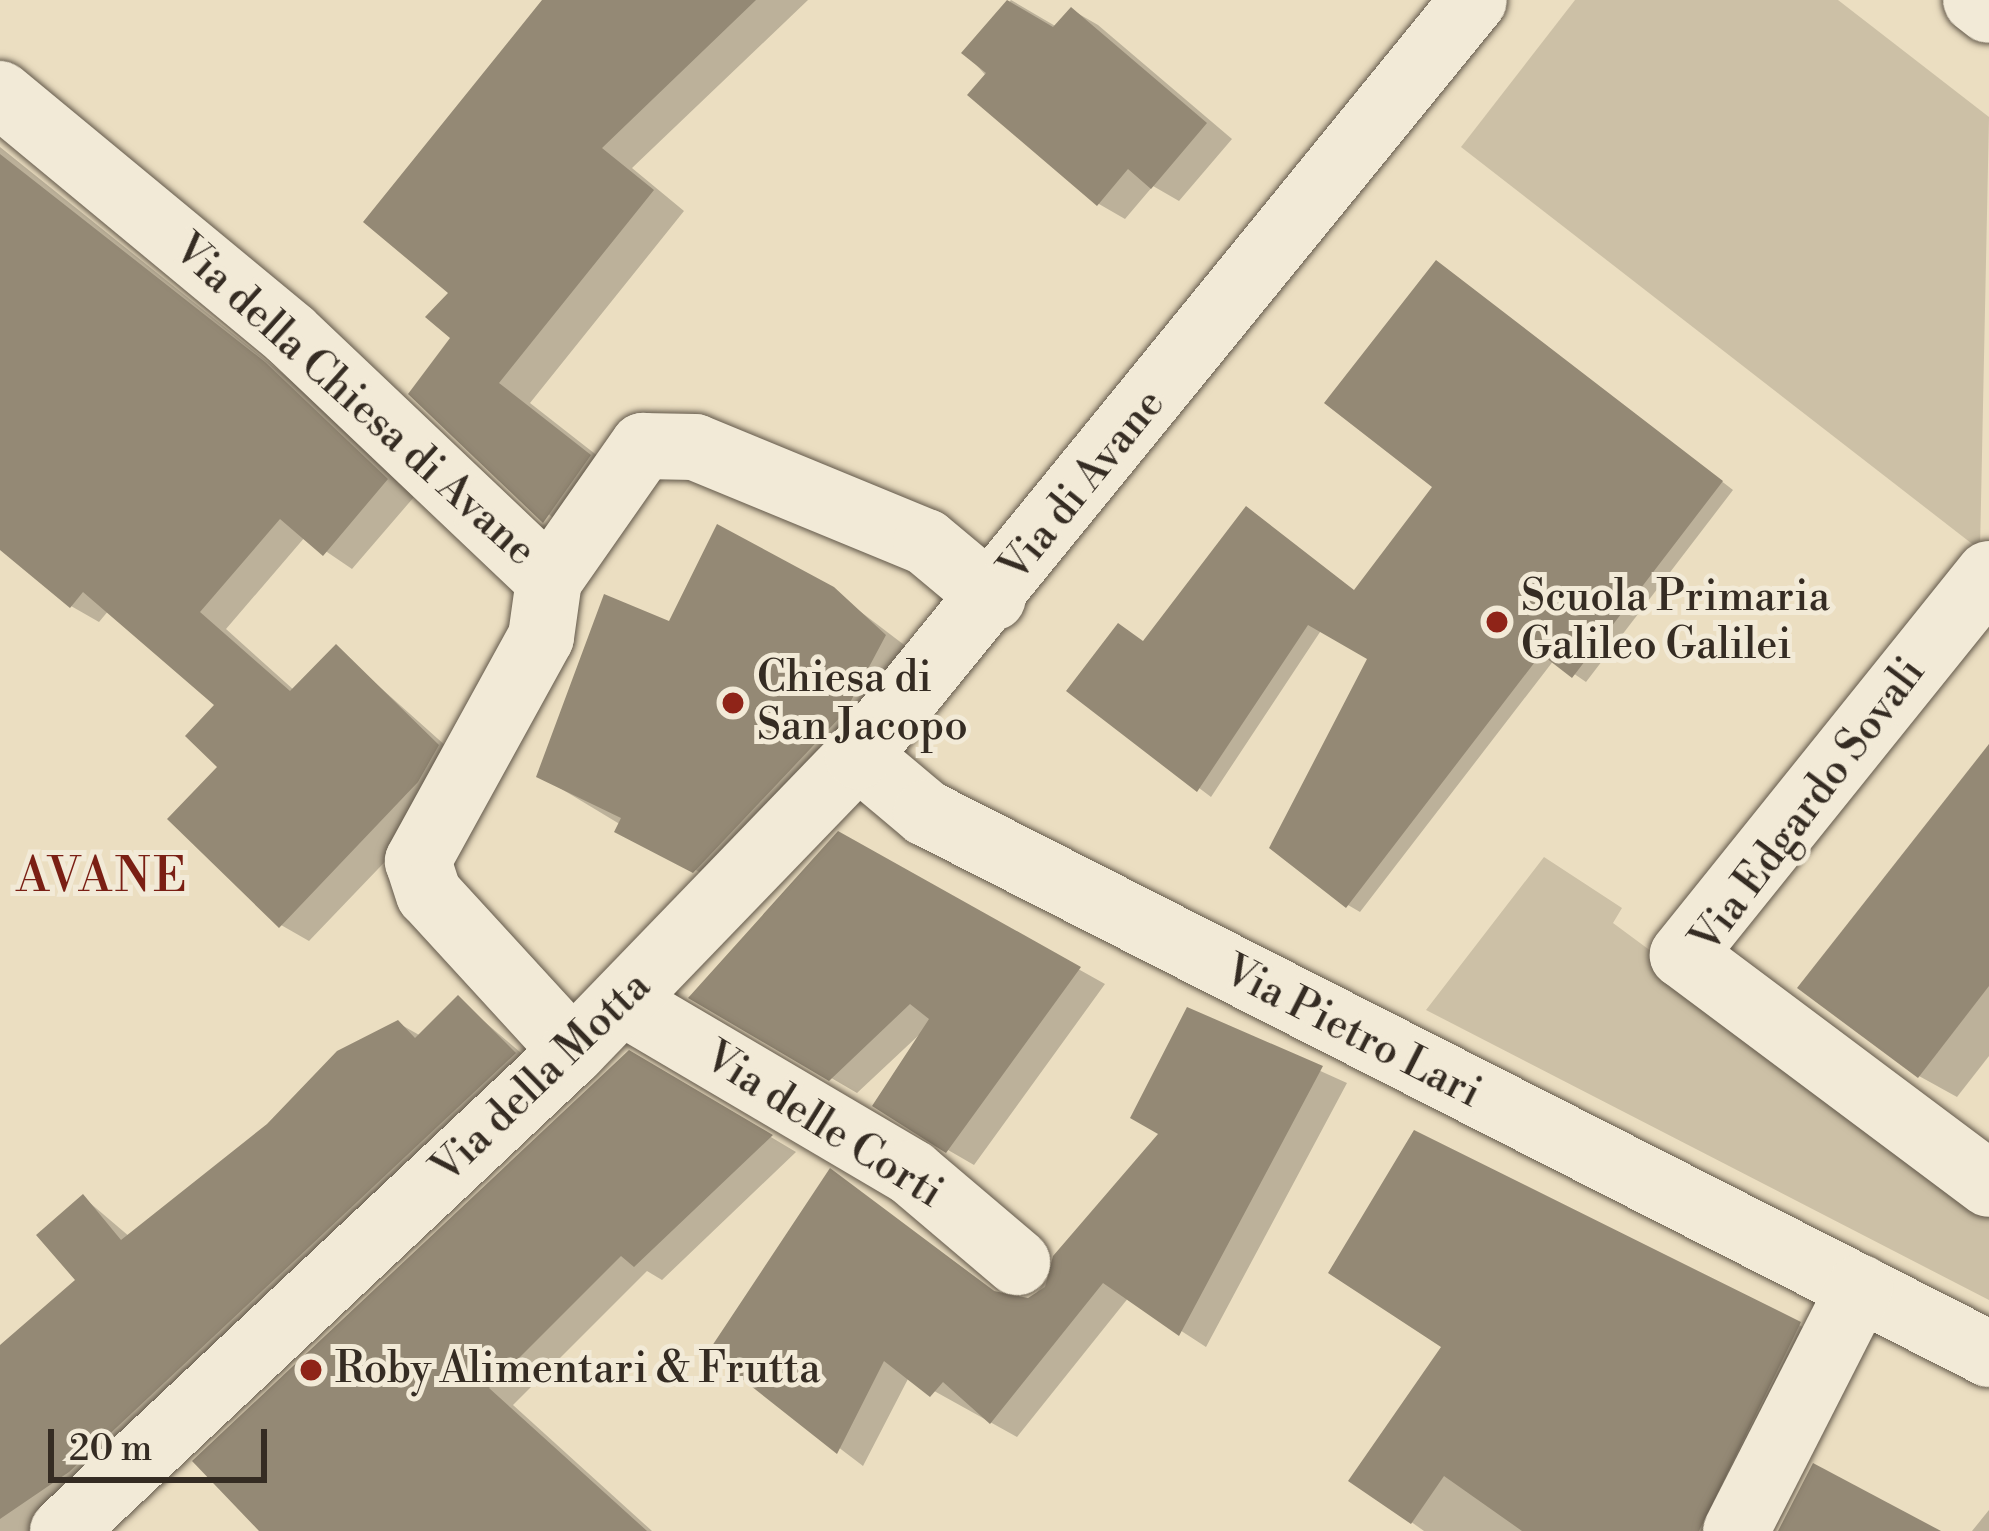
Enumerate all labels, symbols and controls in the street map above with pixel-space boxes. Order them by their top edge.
street label: Via della Chiesa di Avane [163,225,545,577]
street label: Via di Avane [990,380,1176,592]
place label: Scuola Primaria Galileo Galilei [1521,573,1830,672]
marker: Scuola Primaria Galileo Galilei [1484,609,1510,635]
street label: Via Edgardo Sovali [1682,649,1936,963]
place label: Chiesa di San Jacopo [757,654,968,752]
marker: Chiesa di San Jacopo [720,690,746,716]
district label: AVANE [16,849,190,907]
street label: Via Pietro Lari [1215,947,1489,1119]
street label: Via della Motta [423,961,661,1195]
street label: Via delle Corti [694,1033,952,1219]
place label: Roby Alimentari & Frutta [335,1345,821,1395]
marker: Roby Alimentari & Frutta [298,1357,324,1383]
scale bar [54,1405,273,1479]
text: 20 m [69,1427,152,1472]

